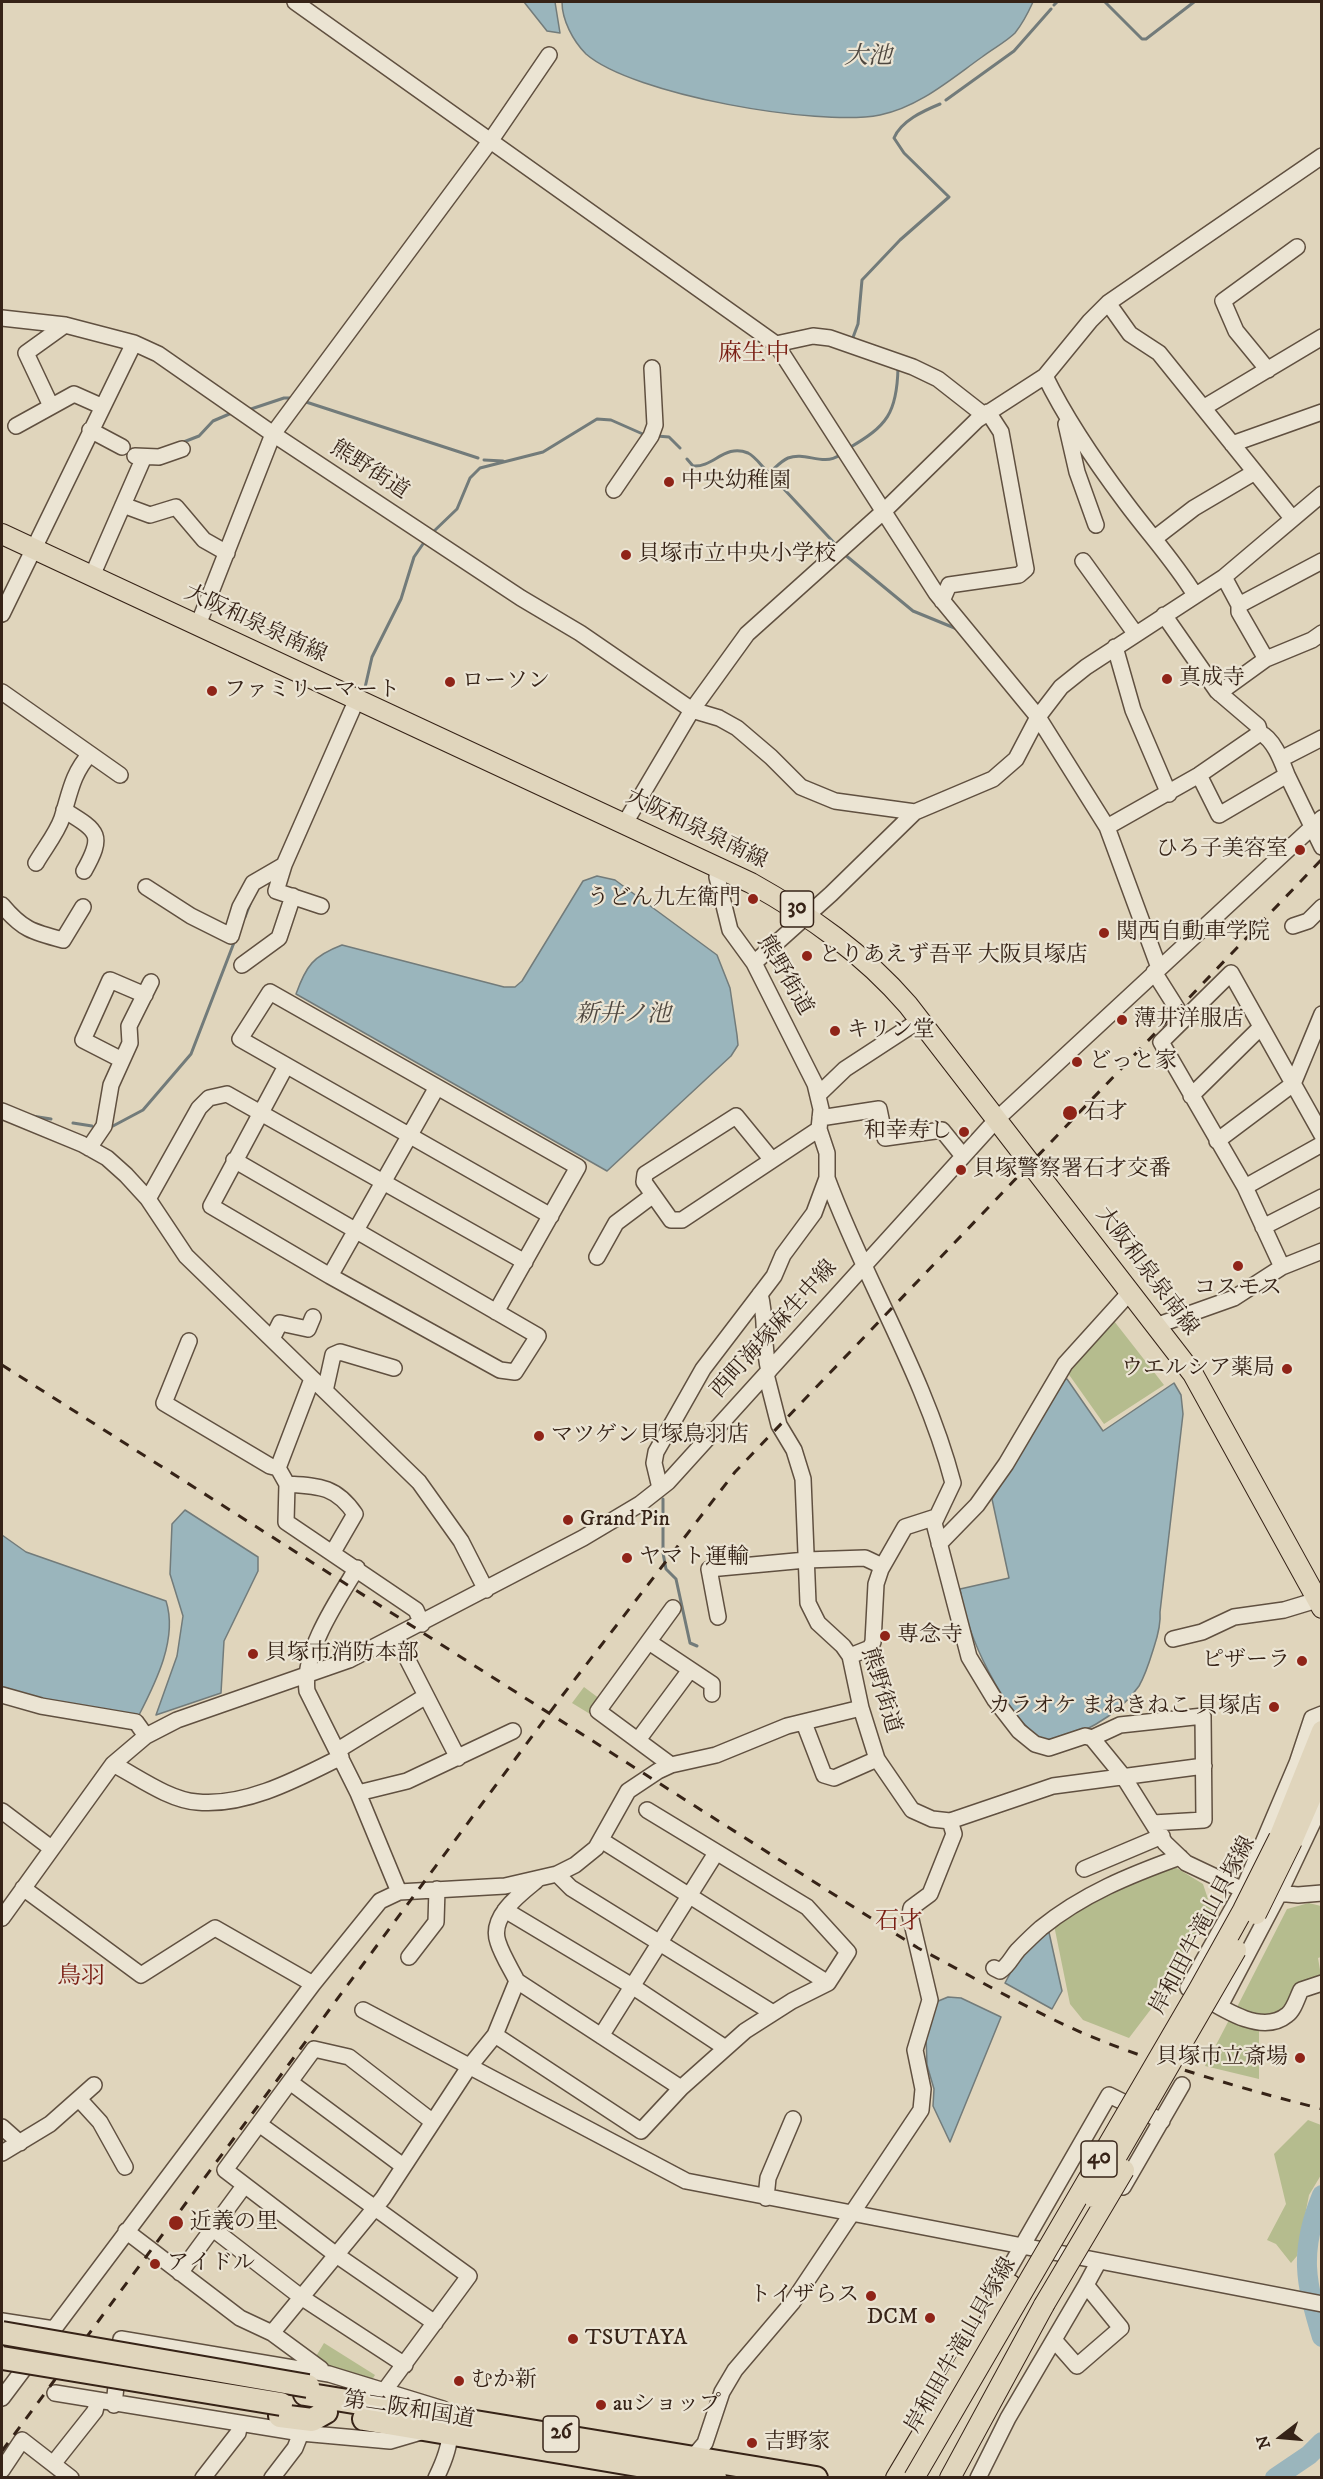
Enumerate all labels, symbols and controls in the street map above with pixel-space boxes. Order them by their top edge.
water label: 大池 [844,44,892,72]
district label: 麻生中 [718,341,790,369]
street label: 熊野街道 [325,436,413,506]
place label: 中央幼稚園 [681,469,791,495]
marker: 中央幼稚園 [662,475,676,489]
place label: 貝塚市立中央小学校 [638,542,836,568]
marker: 貝塚市立中央小学校 [619,548,633,562]
street label: 大阪和泉泉南線 [180,580,330,670]
place label: 真成寺 [1179,666,1245,692]
place label: ローソン [462,669,550,695]
marker: 真成寺 [1160,672,1174,686]
marker: ローソン [443,675,457,689]
place label: ファミリーマート [224,678,400,704]
marker: ファミリーマート [205,684,219,698]
street label: 大阪和泉泉南線 [621,784,771,876]
place label: ひろ子美容室 [1156,837,1288,863]
marker: ひろ子美容室 [1293,843,1307,857]
place label: うどん九左衛門 [587,886,741,912]
road number: 30 [780,891,814,927]
marker: うどん九左衛門 [746,892,760,906]
place label: 関西自動車学院 [1116,920,1270,946]
marker: 関西自動車学院 [1097,926,1111,940]
street label: 熊野街道 [751,931,817,1021]
place label: とりあえず吾平 大阪貝塚店 [819,943,1088,969]
marker: とりあえず吾平 大阪貝塚店 [800,949,814,963]
water label: 新井ノ池 [575,1002,671,1030]
place label: 薄井洋服店 [1134,1007,1244,1033]
marker: 薄井洋服店 [1115,1013,1129,1027]
place label: キリン堂 [847,1018,935,1044]
marker: キリン堂 [828,1024,842,1038]
place label: どっと家 [1089,1049,1177,1075]
marker: どっと家 [1070,1055,1084,1069]
place label: 石才 [1084,1100,1128,1126]
marker: 石才 [1061,1104,1079,1122]
place label: 和幸寿し [864,1119,952,1145]
marker: 和幸寿し [957,1125,971,1139]
place label: 貝塚警察署石才交番 [973,1157,1171,1183]
marker: 貝塚警察署石才交番 [954,1163,968,1177]
street label: 大阪和泉泉南線 [1089,1203,1203,1341]
street label: 西町海塚麻生中線 [706,1256,844,1404]
marker: コスモス [1231,1259,1245,1273]
place label: コスモス [1194,1276,1282,1302]
place label: ウエルシア薬局 [1121,1356,1275,1382]
marker: ウエルシア薬局 [1280,1362,1294,1376]
place label: マツゲン貝塚鳥羽店 [551,1423,749,1449]
marker: マツゲン貝塚鳥羽店 [532,1429,546,1443]
place label: Grand Pin [580,1507,670,1533]
marker: Grand Pin [561,1513,575,1527]
place label: ヤマト運輸 [639,1545,749,1571]
marker: ヤマト運輸 [620,1551,634,1565]
place label: 専念寺 [897,1623,963,1649]
marker: 専念寺 [878,1629,892,1643]
place label: 貝塚市消防本部 [265,1641,419,1667]
street label: 熊野街道 [855,1645,905,1737]
marker: 貝塚市消防本部 [246,1647,260,1661]
place label: ピザーラ [1202,1648,1290,1674]
marker: ピザーラ [1295,1654,1309,1668]
place label: カラオケ まねきねこ 貝塚店 [989,1694,1262,1720]
marker: カラオケ まねきねこ 貝塚店 [1267,1700,1281,1714]
street label: 岸和田牛滝山貝塚線 [1146,1832,1262,2020]
district label: 石才 [875,1909,923,1937]
district label: 鳥羽 [57,1964,105,1992]
place label: 貝塚市立斎場 [1156,2045,1288,2071]
marker: 貝塚市立斎場 [1293,2051,1307,2065]
road number: 40 [1081,2141,1117,2177]
place label: 近義の里 [190,2210,278,2236]
marker: 近義の里 [167,2214,185,2232]
place label: アイドル [167,2251,255,2277]
street label: 岸和田牛滝山貝塚線 [901,2254,1023,2438]
marker: アイドル [148,2257,162,2271]
place label: トイザらス [749,2283,859,2309]
marker: トイザらス [864,2289,878,2303]
place label: DCM [867,2305,918,2331]
marker: DCM [923,2311,937,2325]
place label: TSUTAYA [585,2326,687,2352]
marker: TSUTAYA [566,2332,580,2346]
place label: むか新 [471,2368,537,2394]
marker: むか新 [452,2374,466,2388]
street label: 第二阪和国道 [342,2388,476,2434]
place label: auショップ [613,2392,721,2418]
marker: auショップ [594,2398,608,2412]
north arrow [1251,2407,1311,2467]
road number: 26 [543,2416,579,2452]
place label: 吉野家 [764,2430,830,2456]
text: N [1252,2433,1275,2451]
marker: 吉野家 [745,2436,759,2450]

